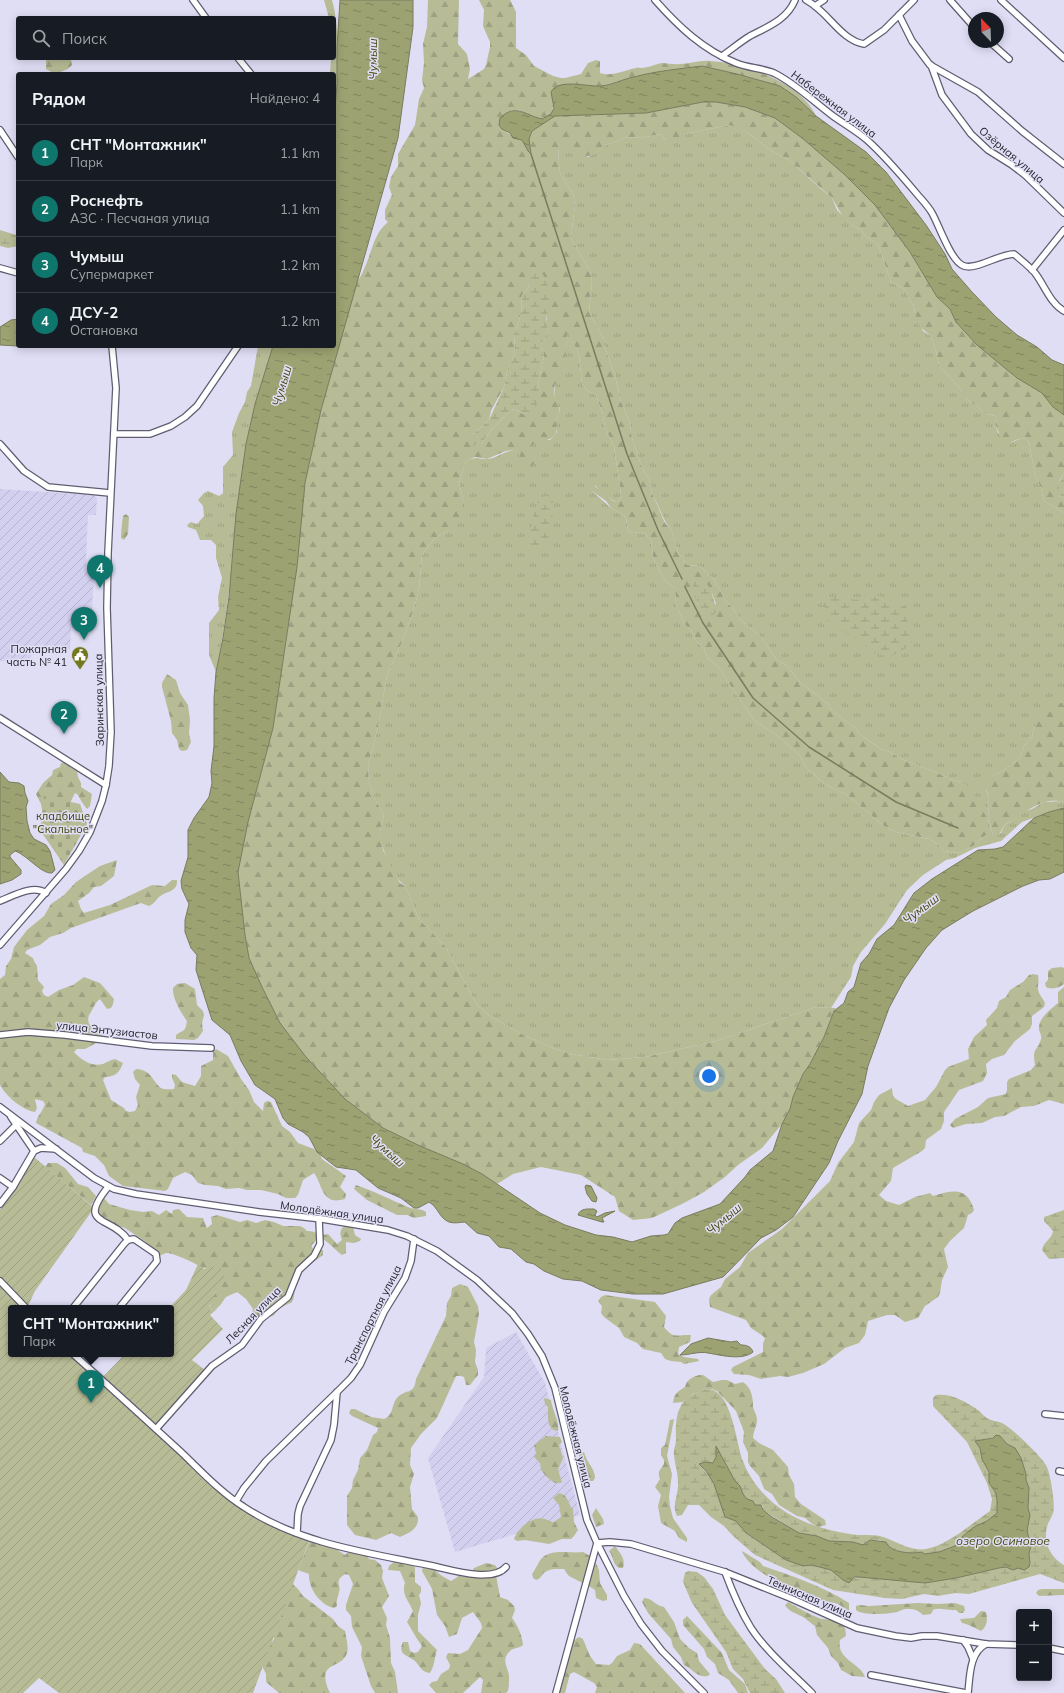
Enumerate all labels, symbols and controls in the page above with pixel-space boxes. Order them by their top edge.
north arrow [968,12,1004,48]
search box [16,16,336,60]
icon: search [30,27,52,49]
text: Поиск [62,29,107,48]
water label: Чумыш [365,38,380,80]
street label: Набережная улица [788,67,880,141]
text: Рядом [32,88,86,109]
text: Найдено: 4 [250,90,320,106]
street label: Озёрная улица [976,124,1048,186]
text: СНТ "Монтажник" [70,135,207,154]
text: 1 [41,145,49,161]
text: 1.1 km [280,145,320,161]
text: Парк [70,154,103,170]
text: Роснефть [70,191,143,210]
text: 2 [41,201,49,217]
text: 1.1 km [280,201,320,217]
text: АЗС · Песчаная улица [70,210,210,226]
text: Чумыш [70,247,124,266]
text: 3 [41,257,49,273]
text: 1.2 km [280,257,320,273]
text: Супермаркет [70,266,153,282]
text: ДСУ-2 [70,303,118,322]
text: 4 [41,313,49,329]
text: 1.2 km [280,313,320,329]
text: Остановка [70,322,138,338]
water label: Чумыш [269,364,295,408]
pin: 4 [87,555,113,588]
pin: 3 [71,607,97,640]
place label: Пожарная часть № 41 [7,642,67,669]
public building icon: Пожарная часть № 41 [70,645,90,670]
street label: Заринская улица [91,653,107,747]
pin: 2 [51,701,77,734]
park label: кладбище "Скальное" [33,809,93,836]
water label: Чумыш [900,890,942,927]
street label: улица Энтузиастов [56,1018,158,1042]
your location [699,1066,719,1086]
water label: Чумыш [367,1131,408,1170]
street label: Молодёжная улица [279,1198,385,1226]
water label: Чумыш [703,1199,745,1238]
street label: Транспортная улица [342,1263,404,1367]
street label: Лесная улица [222,1283,284,1347]
popup [8,1305,174,1357]
text: СНТ "Монтажник" [23,1314,159,1333]
text: Парк [23,1333,55,1349]
pin: 1 [78,1370,104,1403]
street label: Молодёжная улица [557,1385,595,1489]
water label: озеро Осиновое [956,1533,1050,1548]
street label: Теннисная улица [765,1573,855,1621]
map controls [1016,1609,1052,1681]
button: + [1016,1609,1052,1645]
button: − [1016,1645,1052,1681]

